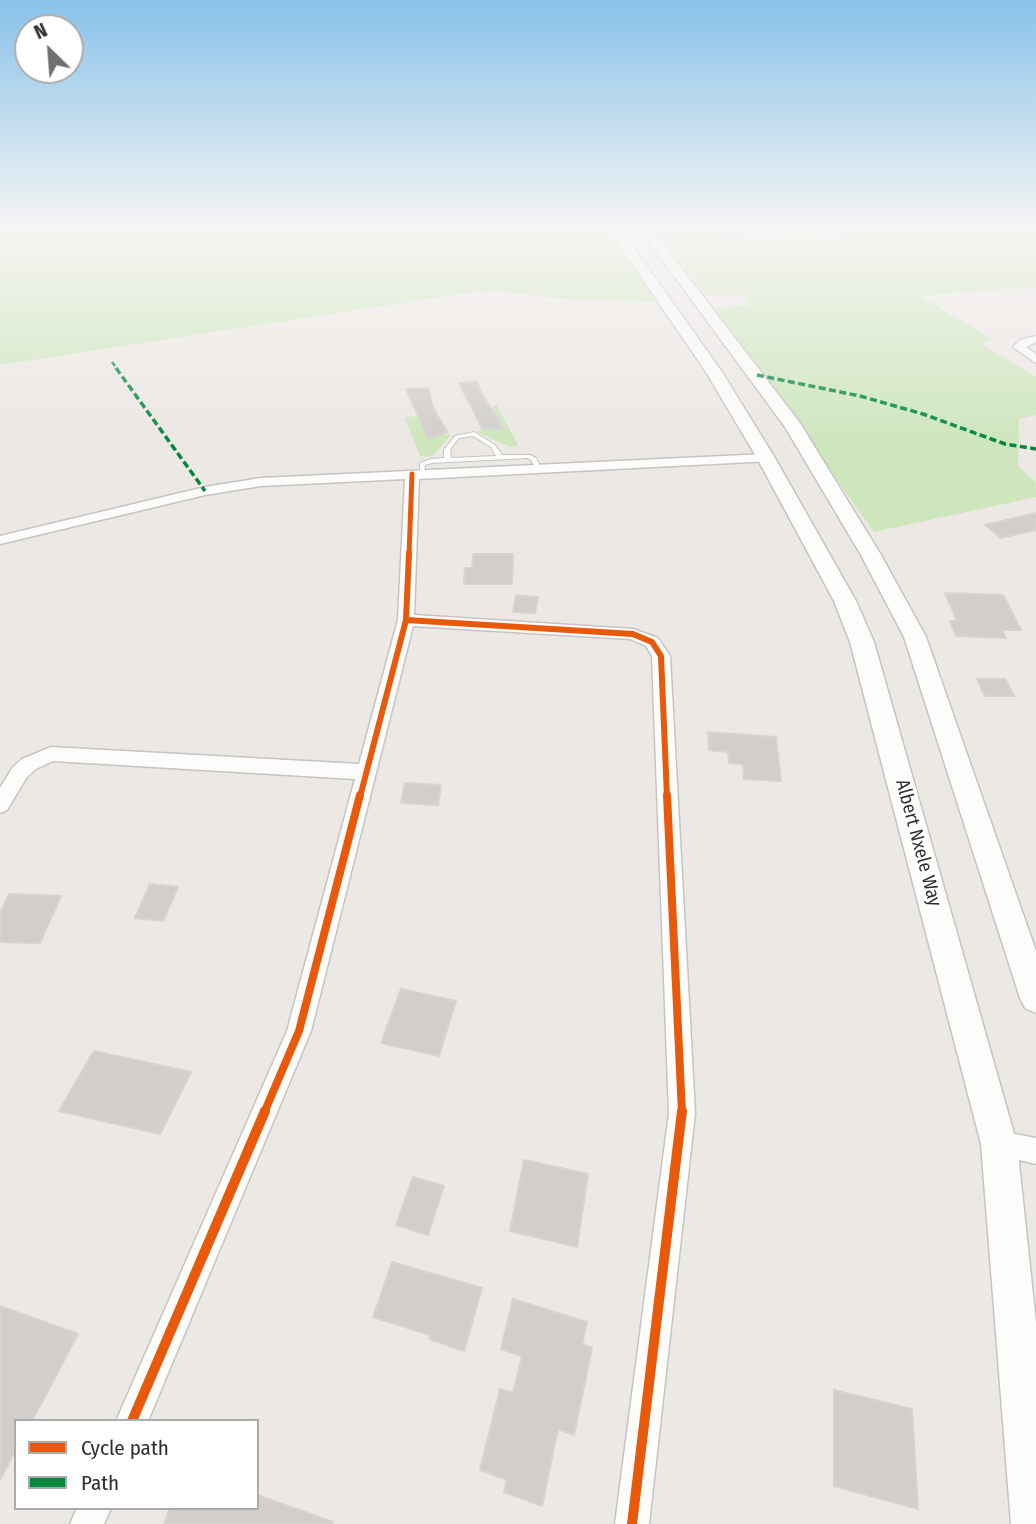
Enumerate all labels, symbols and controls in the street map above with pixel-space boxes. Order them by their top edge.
north arrow [14,14,84,84]
text: N [31,19,51,44]
street label: Albert Nxele Way [890,777,946,909]
legend [14,1419,259,1510]
text: Cycle path [81,1435,169,1461]
text: Path [81,1470,119,1496]

